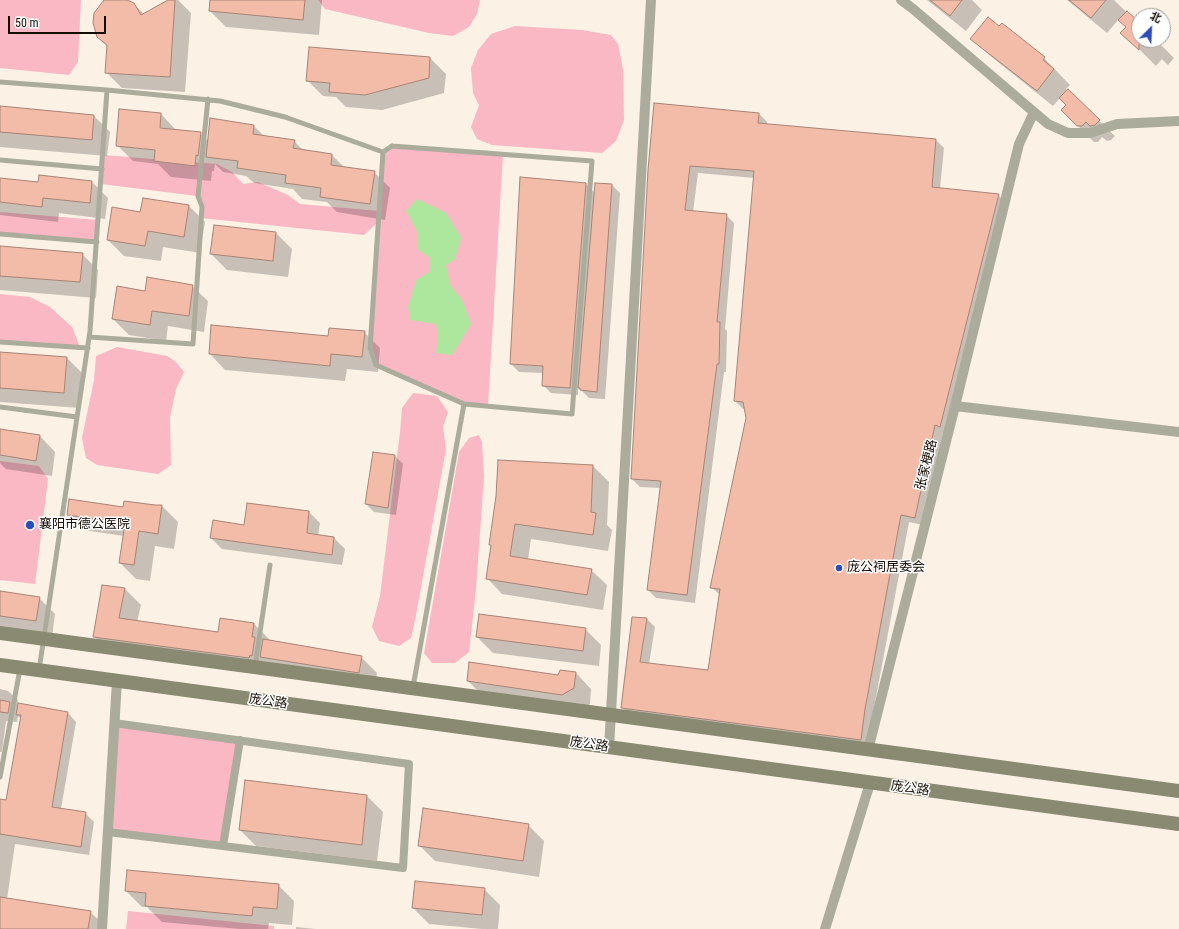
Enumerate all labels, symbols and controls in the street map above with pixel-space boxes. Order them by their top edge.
scale bar [10,8,108,34]
north arrow [1131,8,1171,48]
text: 北 [1148,9,1163,26]
text: 50 m [15,16,39,30]
street label: 张家梗路 [913,438,941,492]
place label: 襄阳市德公医院 [39,517,130,533]
marker: 襄阳市德公医院 [24,519,36,531]
place label: 庞公祠居委会 [847,560,925,576]
marker: 庞公祠居委会 [834,563,844,573]
street label: 庞公路 [248,692,288,712]
street label: 庞公路 [569,735,609,755]
street label: 庞公路 [890,779,930,799]

